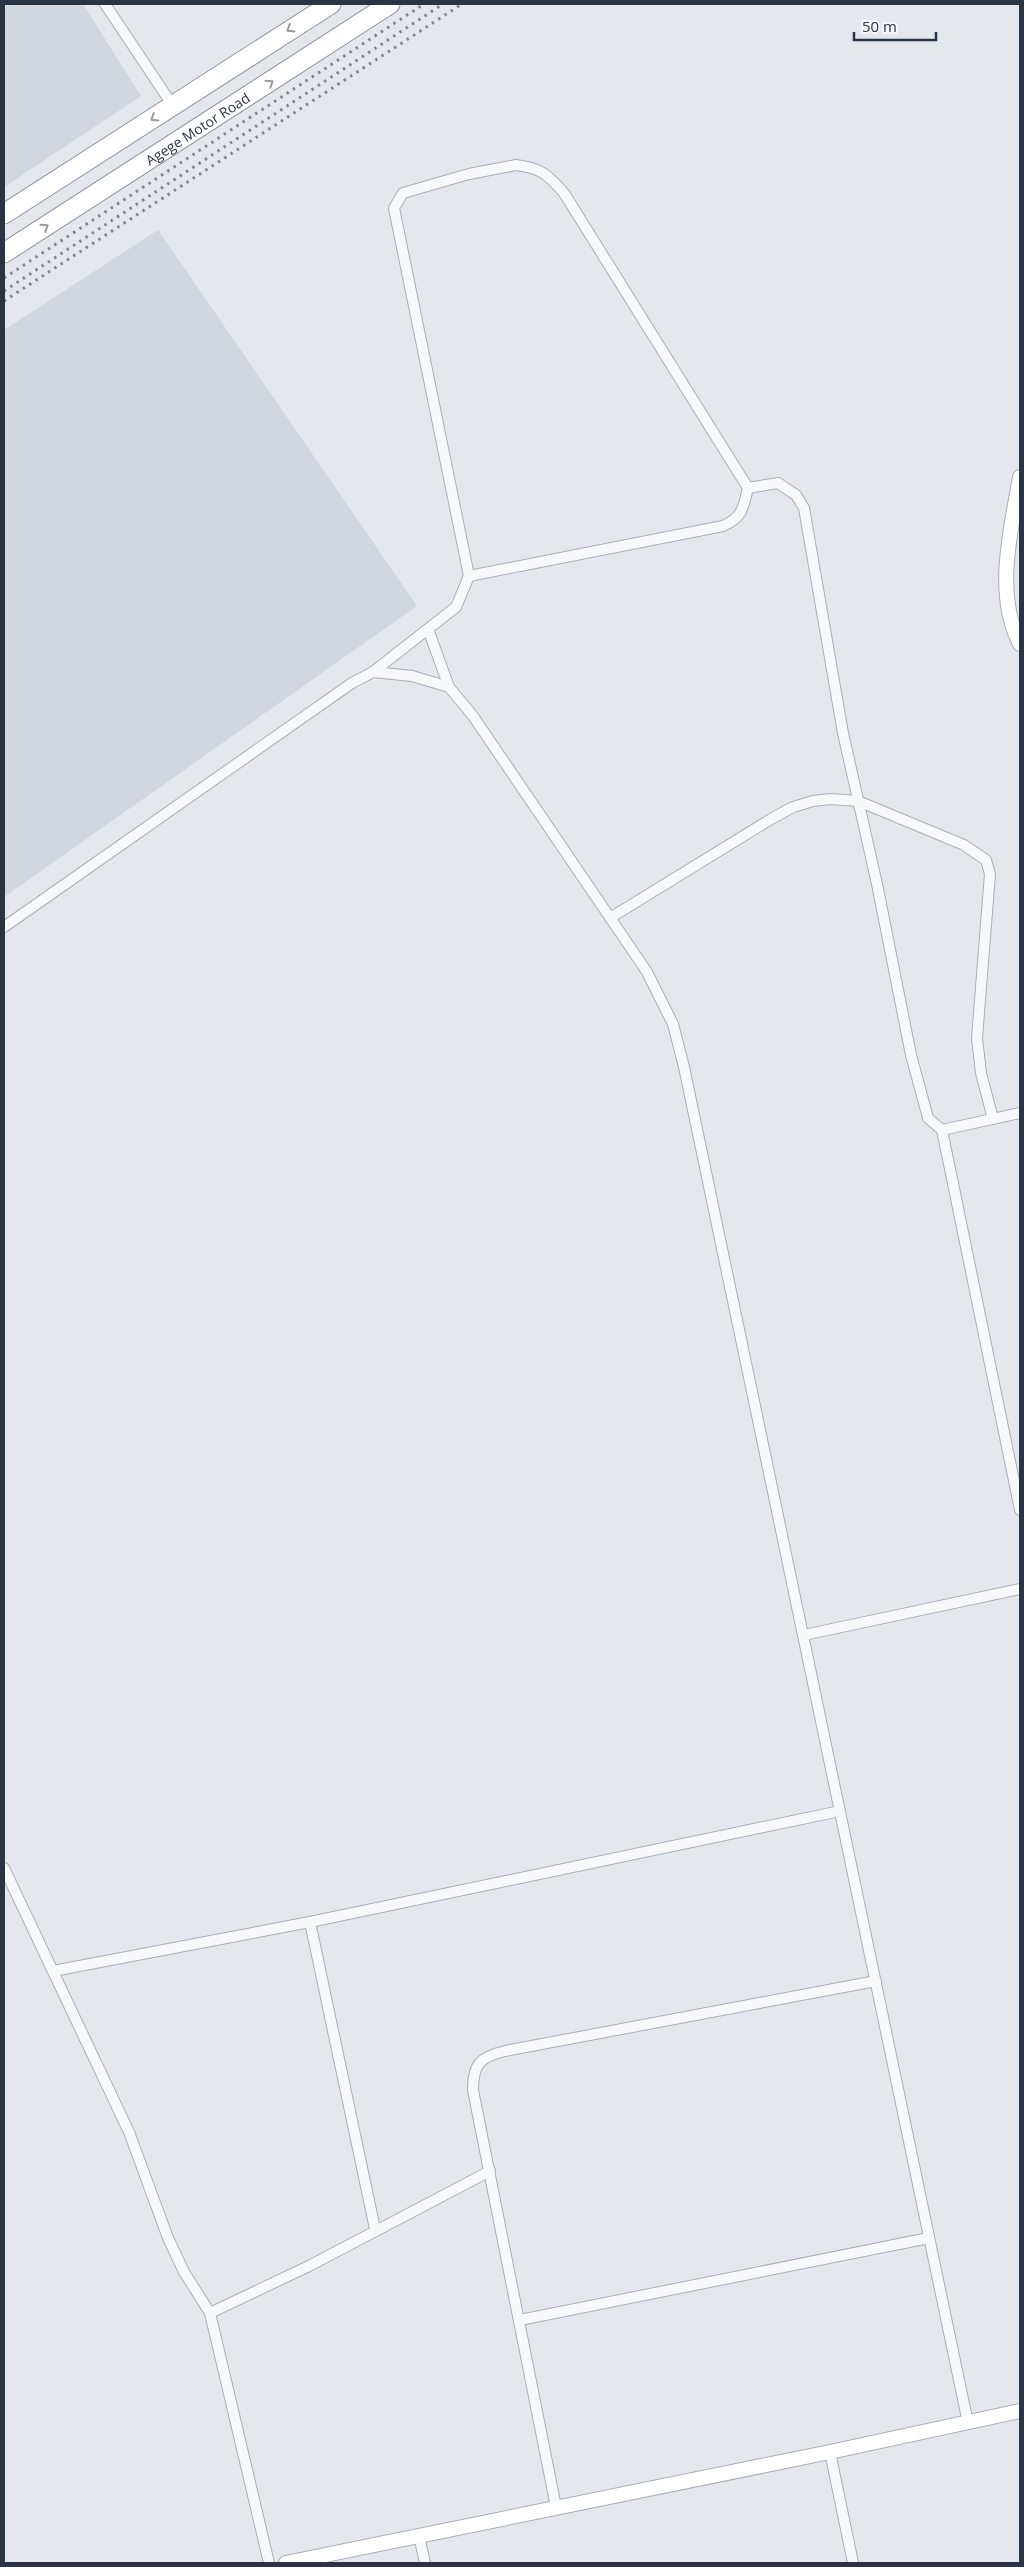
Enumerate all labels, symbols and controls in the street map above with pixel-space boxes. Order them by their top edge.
scale bar [854,10,936,42]
text: 50 m [862,16,897,36]
one-way arrow [286,23,295,33]
one-way arrow [265,80,274,89]
street label: Agege Motor Road [141,88,253,169]
one-way arrow [150,112,159,122]
one-way arrow [39,223,48,233]

